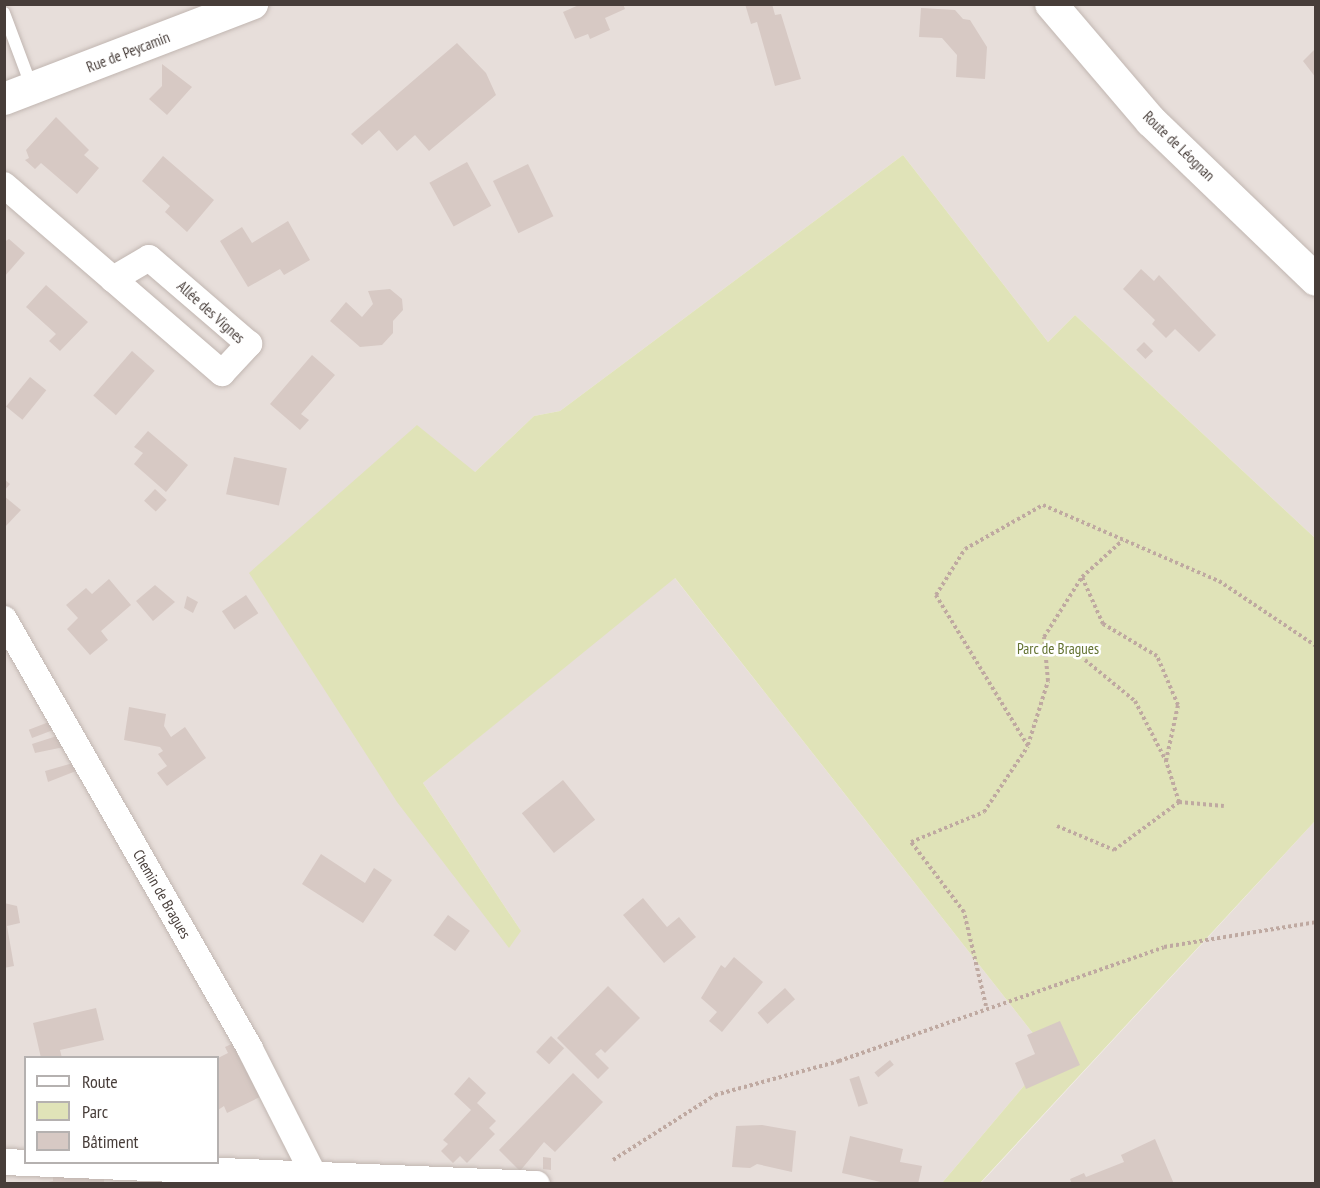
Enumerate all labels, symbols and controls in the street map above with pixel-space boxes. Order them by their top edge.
street label: Rue de Peycamin [84,28,172,76]
street label: Route de Léognan [1139,107,1219,185]
street label: Allée des Vignes [173,277,249,347]
park label: Parc de Bragues [1017,640,1099,658]
street label: Chemin de Bragues [129,846,195,942]
legend [24,1056,219,1164]
text: Route [82,1070,118,1093]
text: Parc [82,1100,108,1123]
text: Bâtiment [82,1130,139,1153]

